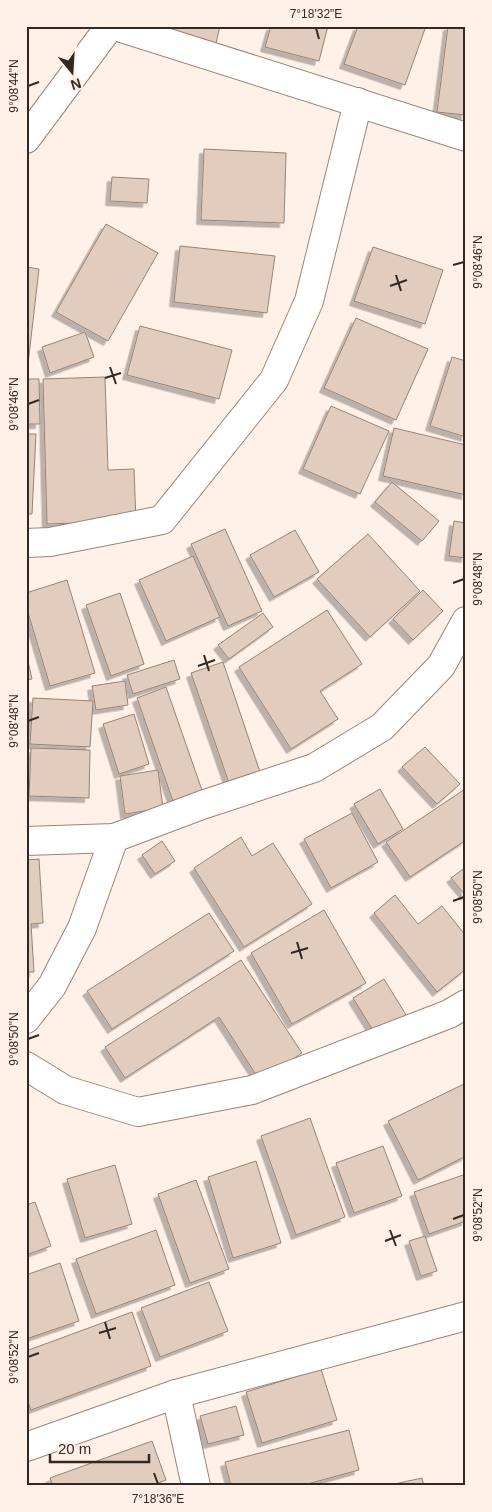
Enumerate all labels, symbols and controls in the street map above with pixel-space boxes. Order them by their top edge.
text: 7°18'32"E [290,7,342,21]
north arrow [48,48,98,98]
text: 9°08'44"N [7,59,21,113]
text: N [69,75,83,94]
text: 9°08'46"N [471,235,485,289]
text: 9°08'46"N [7,377,21,431]
text: 9°08'48"N [471,552,485,606]
text: 9°08'48"N [7,694,21,748]
text: 9°08'50"N [471,870,485,924]
text: 9°08'50"N [7,1012,21,1066]
text: 9°08'52"N [471,1188,485,1242]
text: 9°08'52"N [7,1330,21,1384]
scale bar [50,1432,149,1464]
text: 20 m [58,1440,91,1457]
text: 7°18'36"E [132,1492,184,1506]

